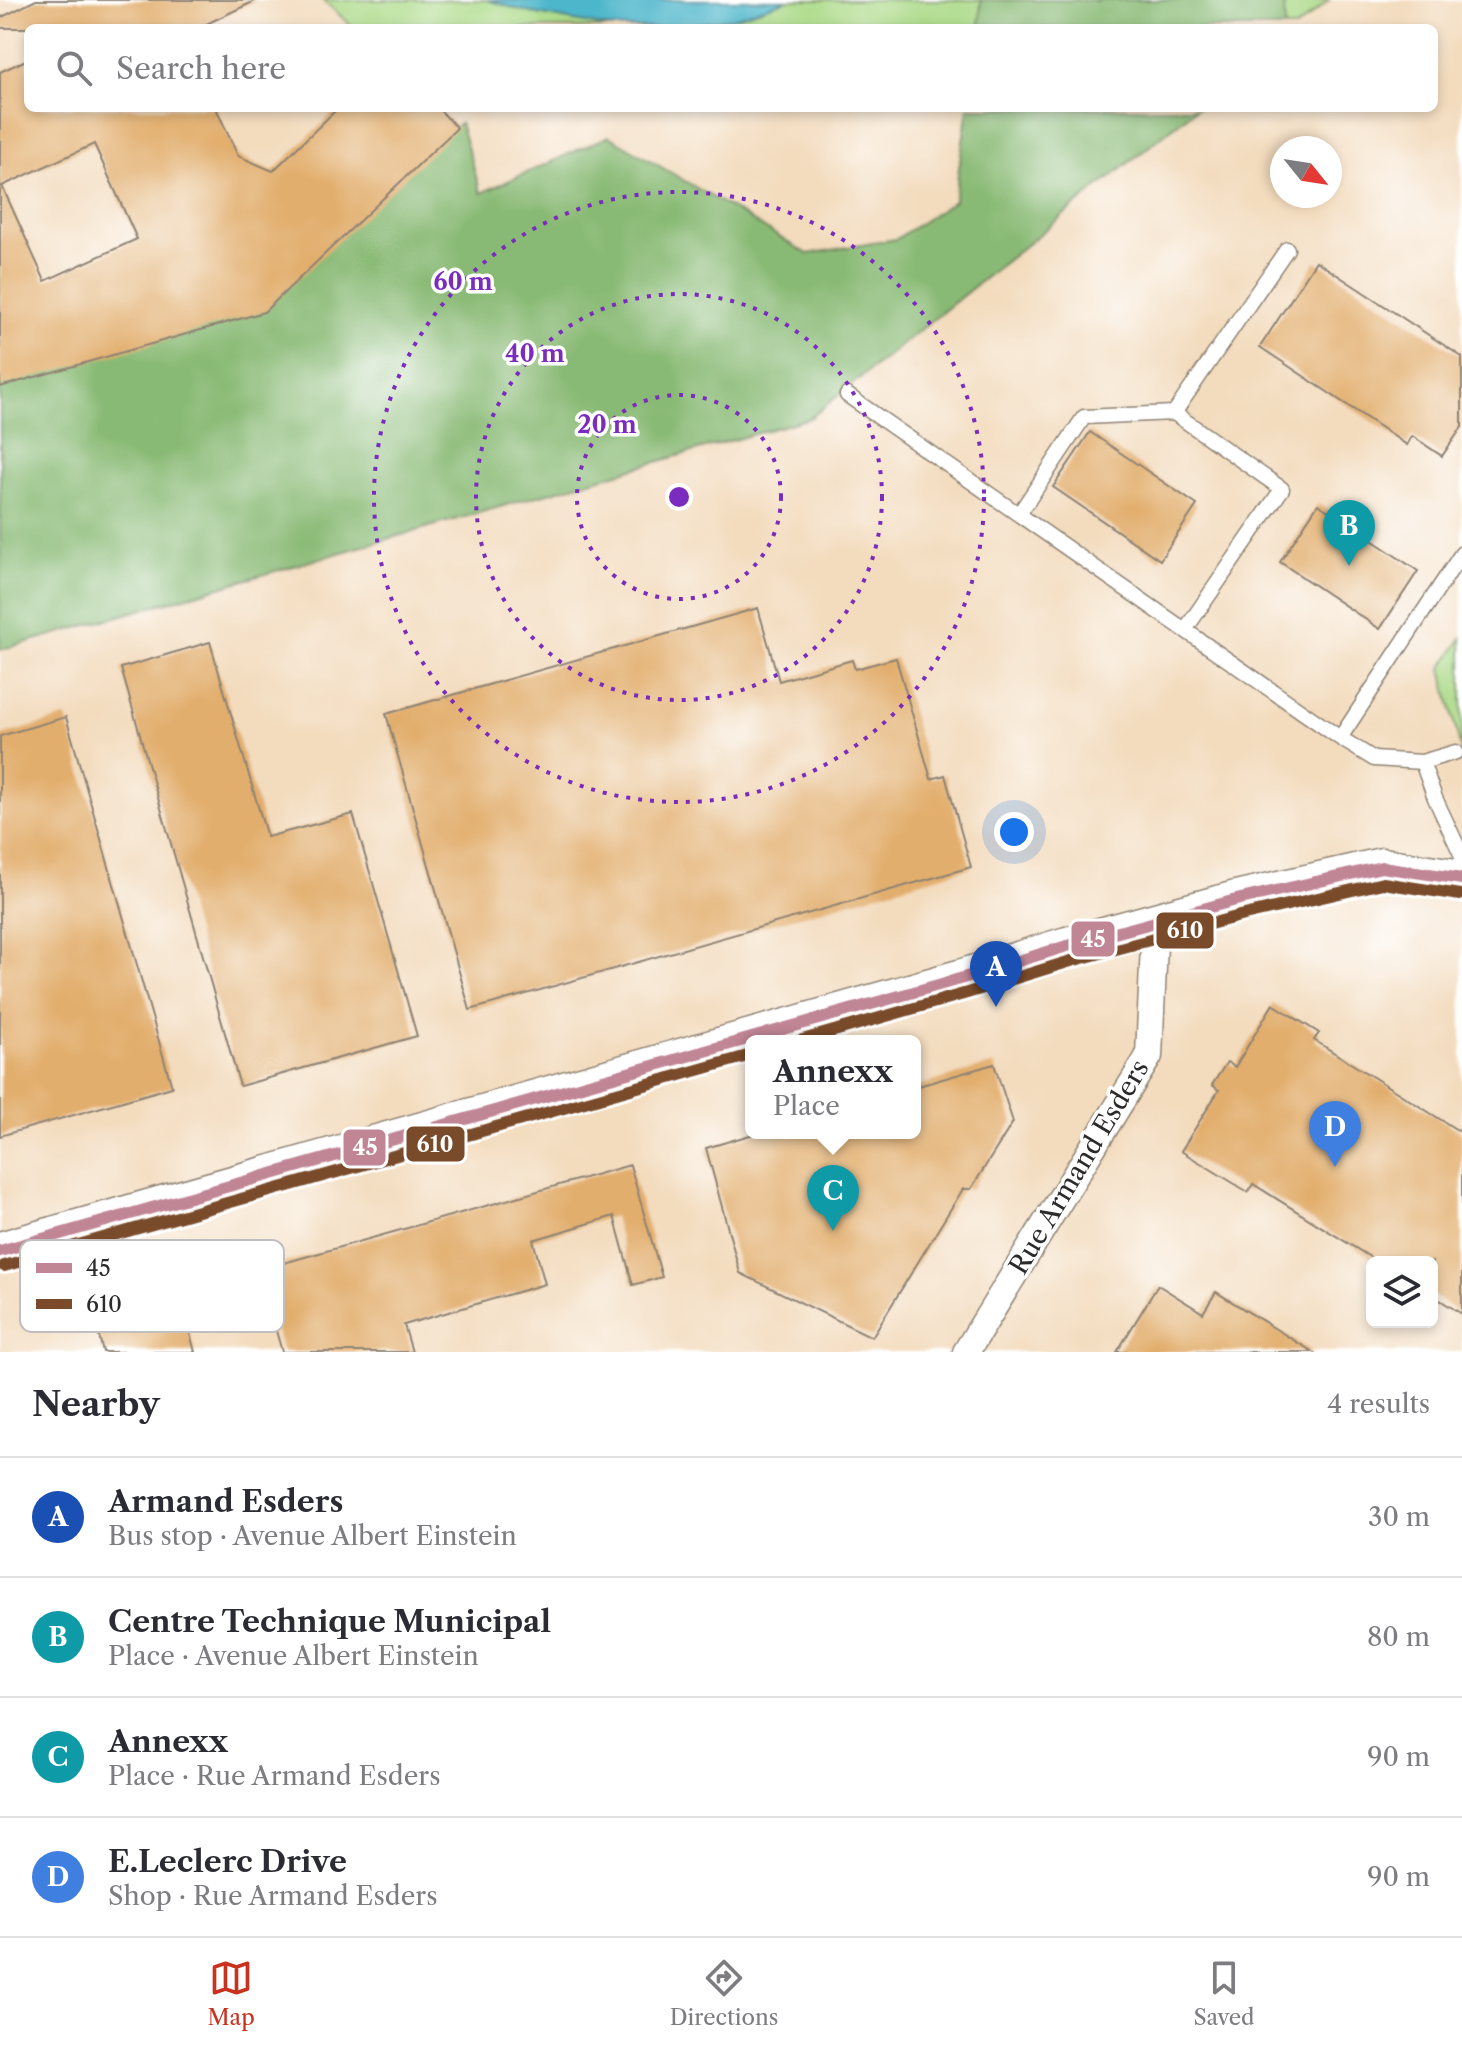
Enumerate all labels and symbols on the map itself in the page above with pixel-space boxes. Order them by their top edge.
north arrow [1270,136,1342,208]
text: 60 m [433,267,493,296]
text: 40 m [505,339,565,368]
text: 20 m [577,410,637,439]
centre of rings [665,483,693,511]
pin: B [1323,500,1375,566]
your location [994,812,1034,852]
line badge: 610 [1155,911,1215,950]
text: 610 [1167,917,1203,944]
line badge: 45 [1070,920,1116,958]
text: 45 [1080,926,1106,953]
pin: A [970,941,1022,1007]
street label: Rue Armand Esders [1002,1054,1156,1280]
pin: D [1309,1101,1361,1167]
line badge: 610 [405,1125,466,1163]
line badge: 45 [342,1128,387,1167]
text: 610 [417,1131,453,1158]
text: 45 [352,1134,378,1161]
pin: C [807,1165,859,1231]
legend [20,1240,284,1332]
text: 45 [86,1255,111,1282]
text: 610 [86,1291,122,1318]

